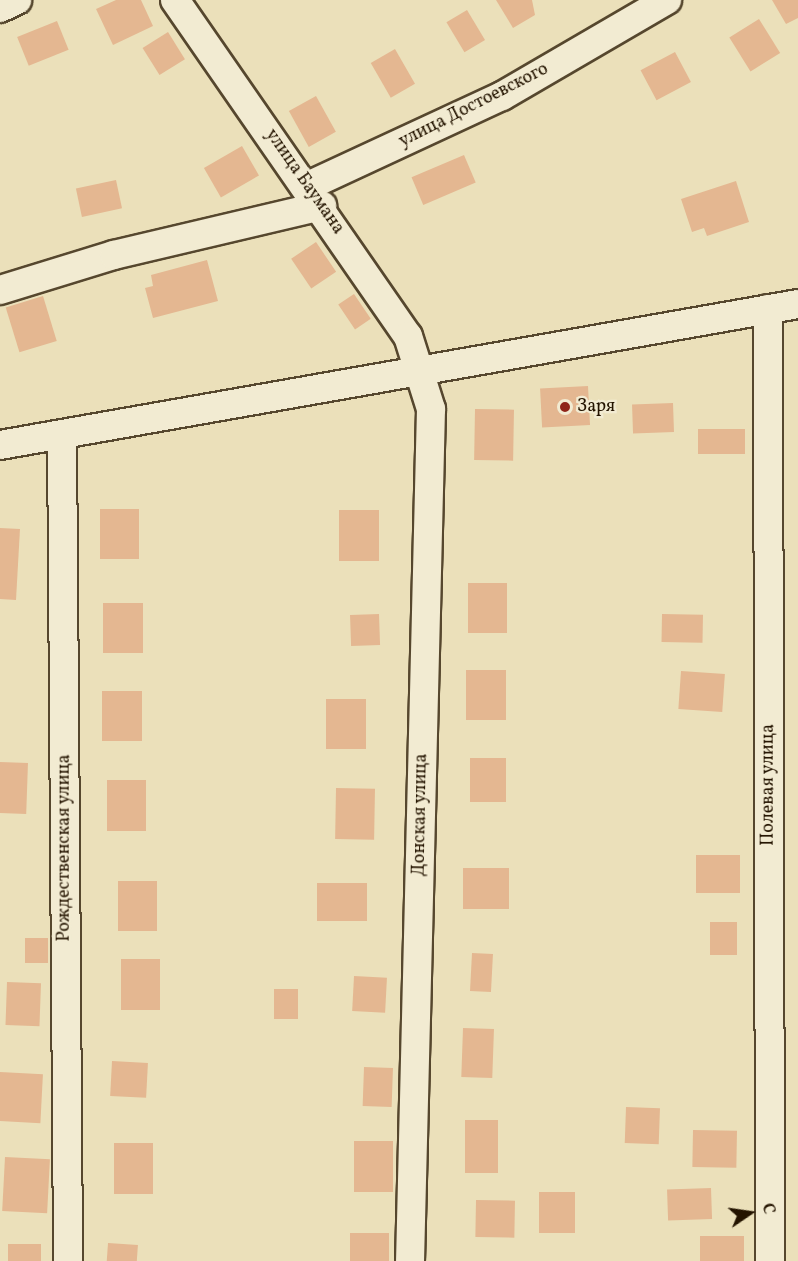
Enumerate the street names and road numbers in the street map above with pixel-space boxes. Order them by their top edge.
street label: улица Достоевского [396,59,552,153]
street label: улица Баумана [260,125,348,239]
street label: Полевая улица [758,724,780,846]
street label: Донская улица [409,753,433,877]
street label: Рождественская улица [54,754,76,942]

